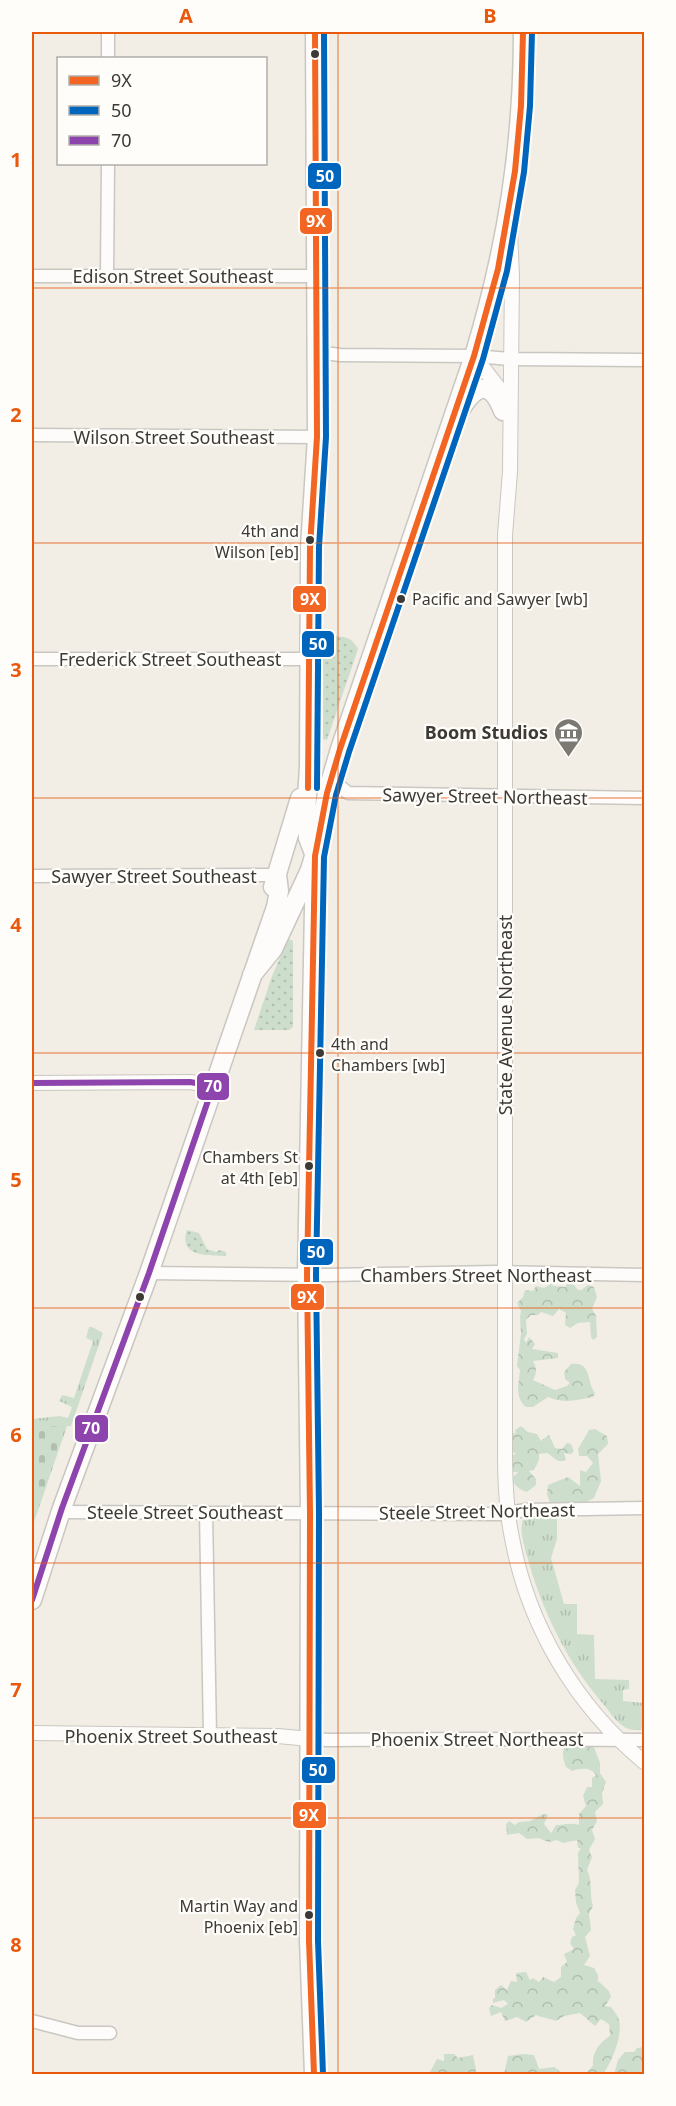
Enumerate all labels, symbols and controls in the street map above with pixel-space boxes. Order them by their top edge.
text: A [179,2,193,29]
text: B [483,2,497,29]
unlabelled marker [309,48,321,60]
legend [57,57,267,165]
text: 9X [111,68,132,92]
text: 50 [111,98,132,122]
text: 70 [111,128,132,152]
text: 1 [10,146,22,173]
line badge: 50 [307,162,342,190]
text: 50 [316,165,334,187]
line badge: 9X [299,207,333,235]
text: 9X [306,210,326,232]
street label: Edison Street Southeast [73,264,274,288]
text: 2 [10,401,22,428]
street label: Wilson Street Southeast [73,425,275,449]
place label: 4th and Wilson [eb] [215,520,299,563]
marker: 4th and Wilson [eb] [304,534,316,546]
line badge: 9X [292,585,327,613]
text: 9X [300,588,320,610]
place label: Pacific and Sawyer [wb] [412,588,588,610]
marker: Pacific and Sawyer [wb] [395,593,407,605]
line badge: 50 [301,630,335,658]
text: 50 [309,633,327,655]
street label: Frederick Street Southeast [59,647,282,671]
text: 3 [10,656,22,683]
museum icon: Boom Studios [553,716,585,758]
place label: Boom Studios [425,720,548,744]
street label: Sawyer Street Northeast [382,782,588,810]
street label: Sawyer Street Southeast [51,864,257,888]
text: 4 [10,911,22,938]
street label: State Avenue Northeast [493,914,517,1115]
place label: 4th and Chambers [wb] [331,1033,445,1076]
marker: 4th and Chambers [wb] [314,1047,326,1059]
line badge: 70 [196,1072,230,1101]
text: 70 [204,1075,222,1097]
place label: Chambers St at 4th [eb] [202,1146,298,1189]
marker: Chambers St at 4th [eb] [303,1160,315,1172]
text: 5 [10,1166,22,1193]
line badge: 50 [299,1238,334,1266]
text: 50 [307,1241,325,1263]
street label: Chambers Street Northeast [360,1263,592,1287]
line badge: 9X [290,1283,325,1311]
text: 9X [297,1286,317,1308]
unlabelled marker [134,1291,146,1303]
line badge: 70 [74,1414,109,1443]
text: 70 [82,1417,100,1439]
text: 6 [10,1421,22,1448]
street label: Steele Street Northeast [379,1497,576,1525]
street label: Steele Street Southeast [87,1500,283,1524]
text: 7 [10,1676,22,1703]
street label: Phoenix Street Southeast [65,1724,278,1748]
street label: Phoenix Street Northeast [371,1727,584,1751]
line badge: 50 [301,1756,336,1784]
text: 50 [309,1759,327,1781]
line badge: 9X [292,1801,327,1829]
text: 9X [299,1804,319,1826]
place label: Martin Way and Phoenix [eb] [179,1895,298,1938]
marker: Martin Way and Phoenix [eb] [303,1909,315,1921]
text: 8 [10,1931,22,1958]

